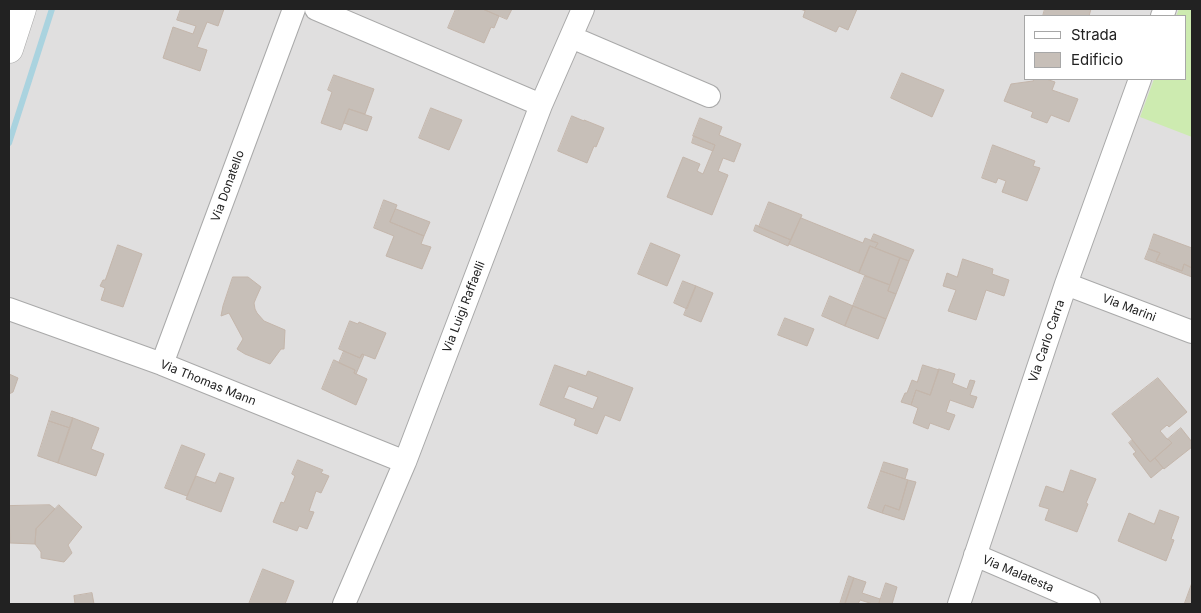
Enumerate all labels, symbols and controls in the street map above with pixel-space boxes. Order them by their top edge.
legend [1024,15,1186,80]
text: Strada [1071,25,1117,44]
text: Edificio [1071,50,1123,69]
street label: Via Donatello [208,148,248,224]
street label: Via Luigi Raffaelli [440,259,488,355]
street label: Via Marini [1100,291,1158,325]
street label: Via Carlo Carra [1026,298,1068,384]
street label: Via Thomas Mann [158,357,258,409]
street label: Via Malatesta [980,552,1056,596]

